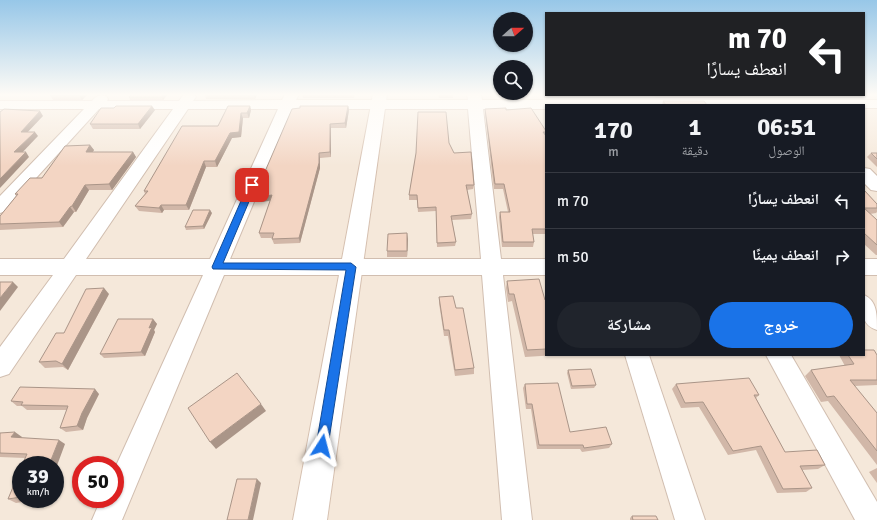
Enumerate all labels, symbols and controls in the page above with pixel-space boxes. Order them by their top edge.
north arrow [493,12,533,52]
map controls [493,12,533,100]
text: 70 m [728,22,787,56]
icon: left [801,28,853,80]
text: انعطف يسارًا [706,58,787,80]
button: search [493,60,533,100]
text: 1 [689,112,701,142]
text: 06:51 [757,112,816,142]
text: 170 [594,115,633,145]
text: دقيقة [682,143,708,159]
text: الوصول [769,143,805,159]
text: m [608,144,619,160]
pin [235,168,269,202]
icon: arrive [241,174,263,196]
text: انعطف يسارًا [748,190,819,208]
icon: left [831,190,853,212]
text: 70 m [557,192,588,210]
text: انعطف يمينًا [752,246,819,264]
icon: right [831,246,853,268]
text: 50 m [557,248,588,266]
button: مشاركة [557,302,701,348]
button: خروج [709,302,853,348]
position arrow [301,425,343,467]
speed limit sign: 50 [72,456,124,508]
text: 39 [27,464,49,489]
text: km/h [27,486,49,498]

